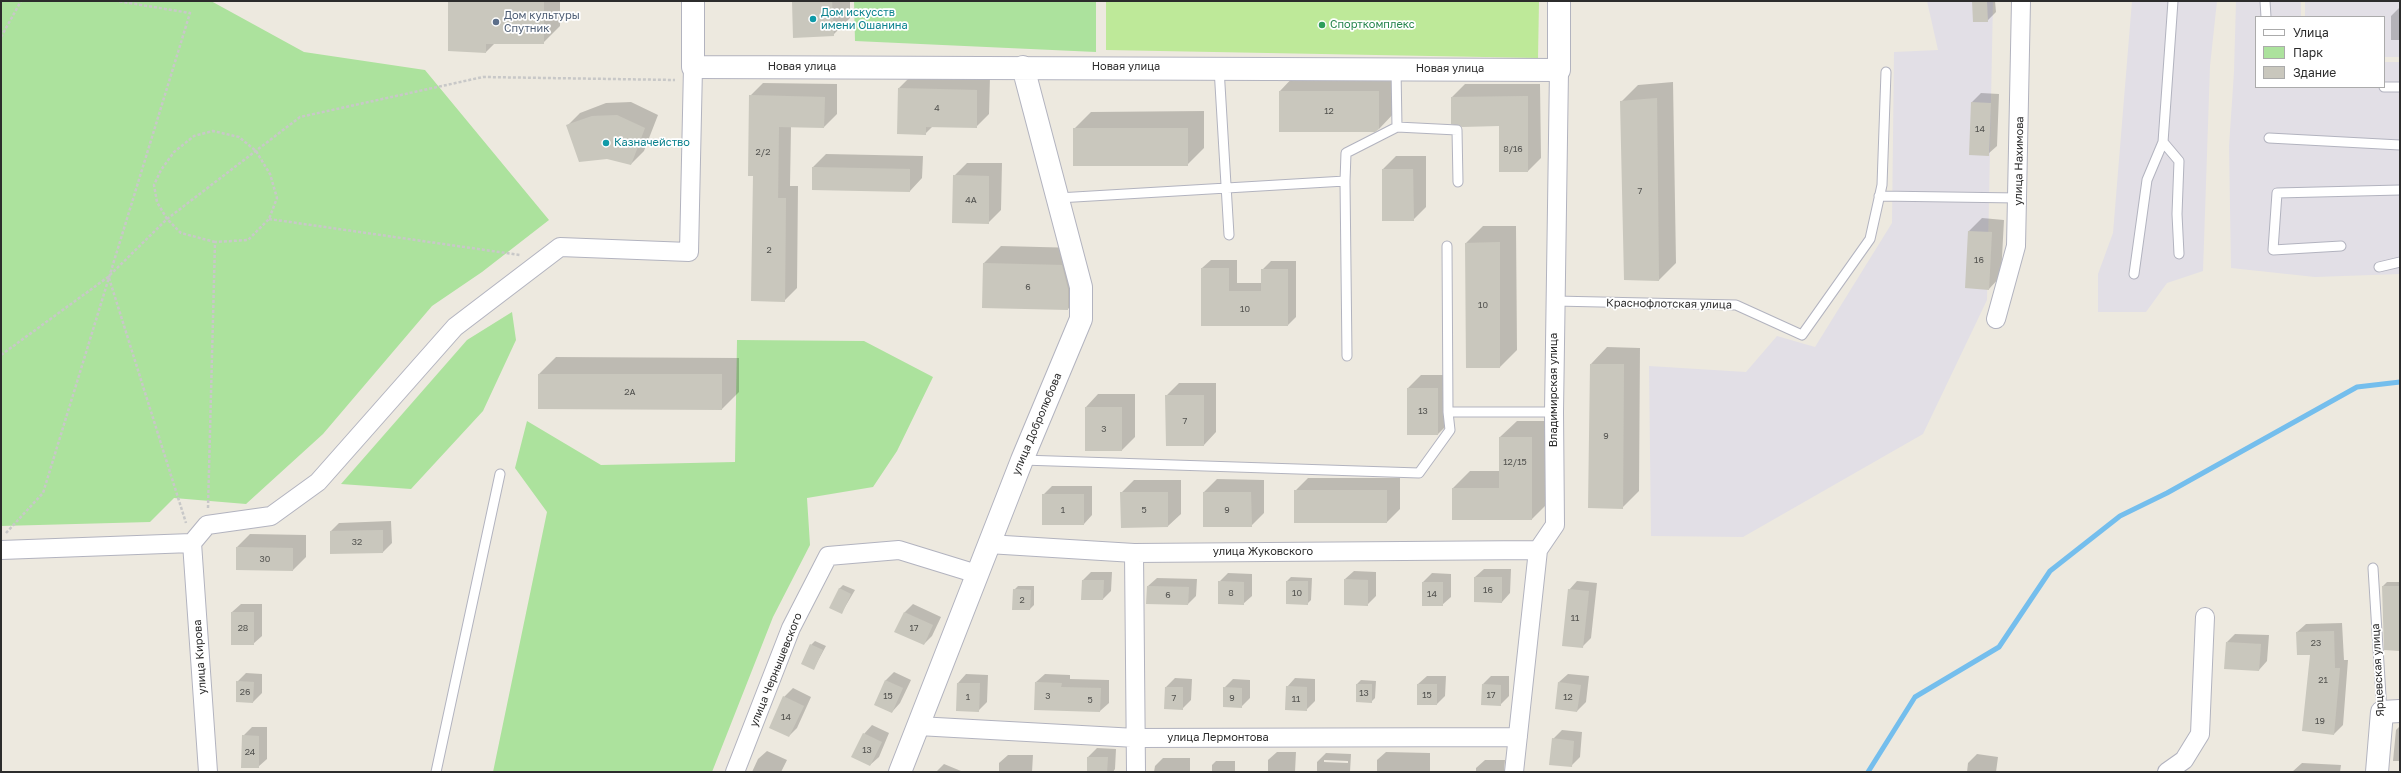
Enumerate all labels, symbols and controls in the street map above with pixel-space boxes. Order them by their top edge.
place label: Дом искусств имени Ошанина [821,6,908,32]
place label: Дом культуры Спутник [504,9,580,35]
marker: Дом искусств имени Ошанина [808,14,818,24]
legend [2255,16,2385,88]
marker: Дом культуры Спутник [491,17,501,27]
place label: Спорткомплекс [1330,18,1415,32]
marker: Спорткомплекс [1317,20,1327,30]
text: Улица [2293,25,2329,40]
text: Парк [2293,45,2323,60]
street label: Новая улица [768,60,836,74]
street label: Новая улица [1092,60,1160,74]
street label: Новая улица [1416,62,1484,76]
text: Здание [2293,65,2336,80]
house number: 4 [934,103,940,113]
house number: 12 [1324,106,1334,116]
street label: улица Нахимова [2012,116,2026,206]
house number: 14 [1975,124,1985,134]
place label: Казначейство [614,136,690,150]
marker: Казначейство [601,138,611,148]
house number: 8/16 [1503,144,1523,154]
house number: 2/2 [756,147,770,157]
house number: 7 [1638,186,1642,196]
house number: 4А [965,195,977,205]
house number: 2 [766,245,772,255]
house number: 16 [1974,255,1984,265]
house number: 6 [1025,282,1031,292]
street label: Краснофлотская улица [1606,296,1732,312]
house number: 10 [1478,300,1488,310]
house number: 10 [1240,304,1250,314]
street label: Владимирская улица [1547,333,1561,447]
street label: улица Добролюбова [1009,371,1065,477]
house number: 2А [624,387,636,397]
house number: 13 [1418,406,1428,416]
house number: 7 [1183,416,1187,426]
house number: 3 [1101,424,1107,434]
house number: 9 [1603,431,1609,441]
house number: 12/15 [1503,457,1527,467]
house number: 1 [1061,505,1065,515]
house number: 5 [1141,505,1147,515]
house number: 9 [1224,505,1230,515]
house number: 32 [352,537,362,547]
street label: улица Жуковского [1213,545,1313,559]
house number: 30 [260,554,270,564]
house number: 16 [1483,585,1493,595]
house number: 8 [1228,588,1234,598]
house number: 10 [1292,588,1302,598]
house number: 14 [1427,589,1437,599]
house number: 6 [1165,590,1171,600]
house number: 2 [1019,595,1025,605]
street label: улица Чернышевского [747,611,805,729]
house number: 11 [1571,613,1579,623]
street label: улица Кирова [191,619,209,695]
house number: 28 [238,623,248,633]
house number: 17 [909,623,919,633]
street label: Ярцевская улица [2369,623,2387,717]
house number: 23 [2311,638,2321,648]
house number: 21 [2318,675,2328,685]
house number: 26 [240,687,250,697]
house number: 13 [1359,688,1369,698]
house number: 15 [1422,690,1432,700]
house number: 17 [1486,690,1496,700]
house number: 15 [883,691,893,701]
house number: 3 [1045,691,1051,701]
house number: 1 [966,692,970,702]
house number: 12 [1563,692,1573,702]
house number: 7 [1172,693,1176,703]
house number: 9 [1229,693,1235,703]
house number: 11 [1292,694,1300,704]
house number: 5 [1087,695,1093,705]
house number: 14 [781,712,791,722]
house number: 19 [2315,716,2325,726]
street label: улица Лермонтова [1167,731,1269,745]
house number: 13 [862,745,872,755]
house number: 24 [245,747,255,757]

